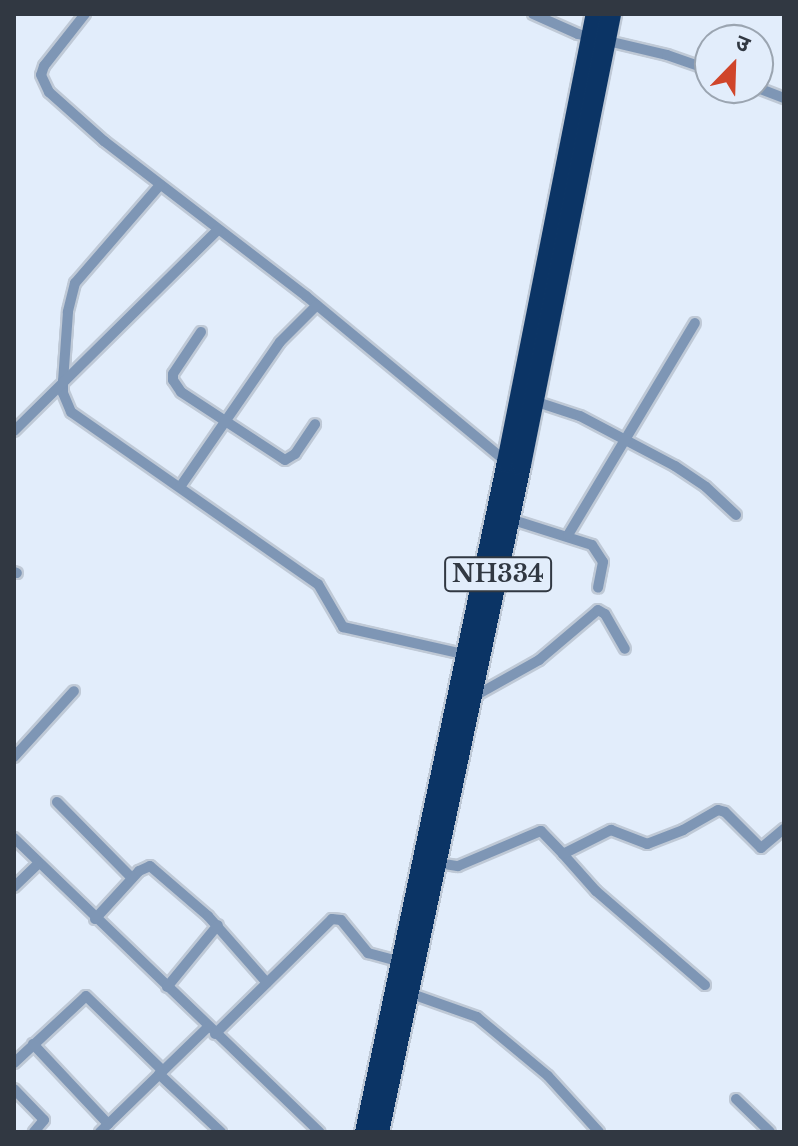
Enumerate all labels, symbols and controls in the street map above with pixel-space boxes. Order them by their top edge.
north arrow [694,24,774,104]
text: उ [732,28,754,58]
road number: NH334 [444,554,552,594]

